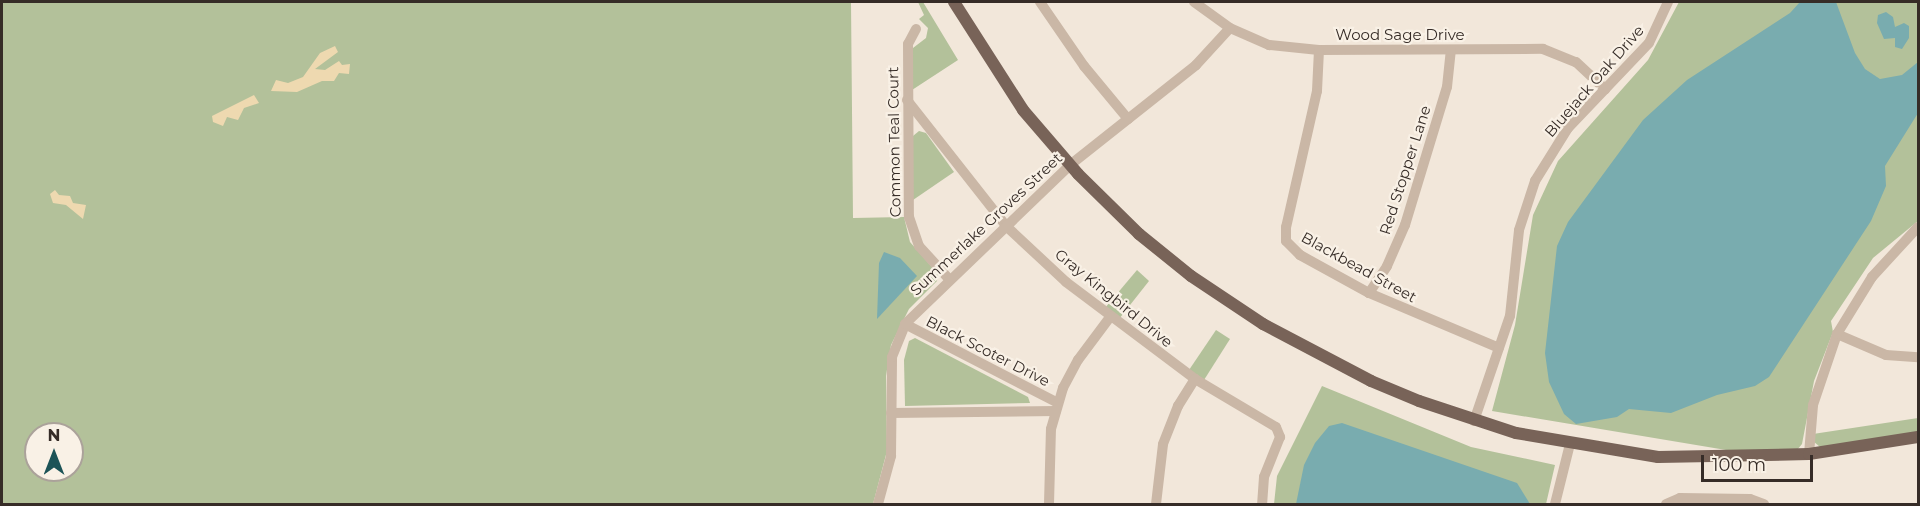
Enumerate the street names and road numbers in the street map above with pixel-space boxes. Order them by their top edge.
street label: Bluejack Oak Drive [1541,21,1647,141]
street label: Wood Sage Drive [1335,26,1465,44]
street label: Common Teal Court [884,67,904,217]
street label: Red Stopper Lane [1376,103,1434,237]
street label: Summerlake Groves Street [906,149,1066,299]
street label: Blackbead Street [1298,228,1420,306]
street label: Gray Kingbird Drive [1052,245,1176,351]
street label: Black Scoter Drive [923,312,1053,390]

